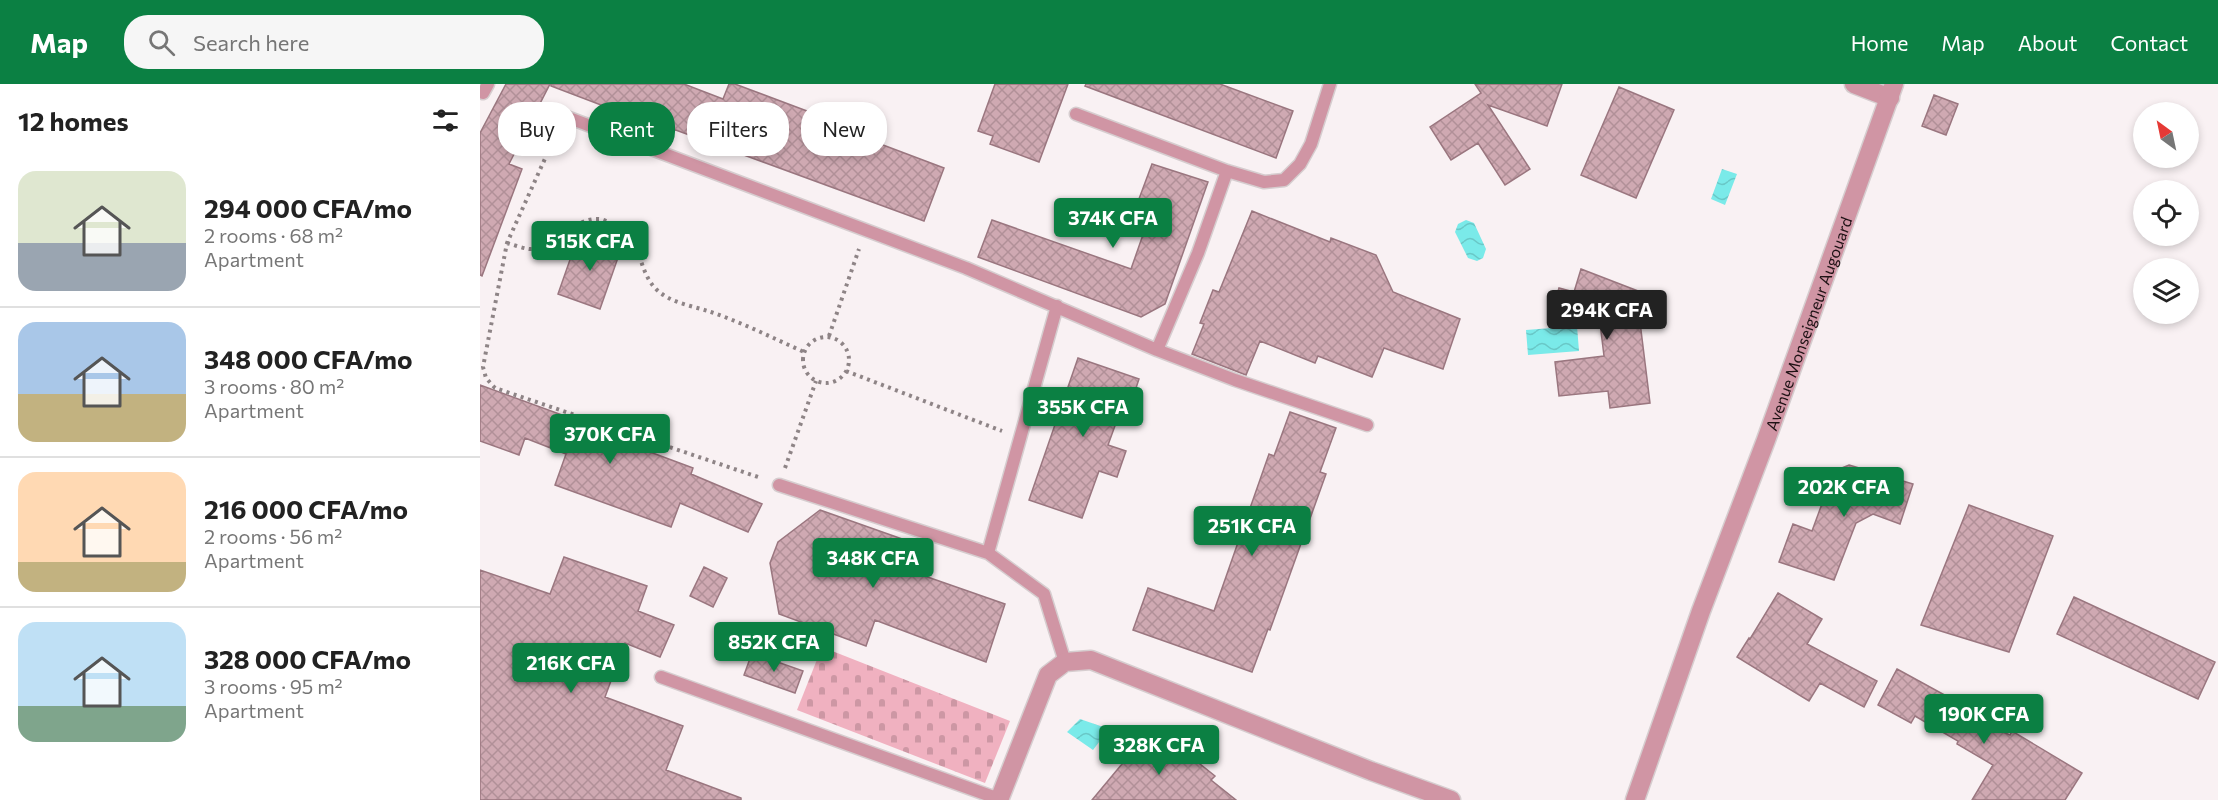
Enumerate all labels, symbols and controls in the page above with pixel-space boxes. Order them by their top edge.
search box [124,15,544,69]
text: Map [30,25,88,59]
icon: search [145,26,178,59]
text: Search here [193,29,309,56]
text: Home [1851,30,1908,55]
text: Map [1941,30,1985,55]
text: About [2018,30,2077,55]
text: Contact [2110,30,2188,55]
chip: Buy [498,102,576,156]
chip: Rent [588,102,675,156]
chip: Filters [687,102,789,156]
chip: New [801,102,887,156]
north arrow [2133,102,2199,168]
map controls [2133,102,2199,324]
icon: filters [429,104,462,137]
text: 12 homes [18,105,129,136]
button: locate [2133,180,2199,246]
text: 294 000 CFA/mo [204,192,412,223]
icon: home [66,195,138,267]
pin: 374K CFA [1051,198,1175,249]
text: 374K CFA [1068,205,1158,229]
street label: Avenue Monseigneur Augouard [1761,214,1855,433]
pin: 515K CFA [528,221,652,272]
text: 2 rooms · 68 m² [204,223,343,247]
text: 515K CFA [546,228,634,252]
text: Apartment [204,247,304,271]
button: layers [2133,258,2199,324]
pin: 294K CFA [1545,290,1669,341]
text: 294K CFA [1561,297,1653,321]
text: 348 000 CFA/mo [204,343,413,374]
icon: home [66,346,138,418]
text: 3 rooms · 80 m² [204,374,344,398]
pin: 355K CFA [1021,387,1145,438]
text: 355K CFA [1037,394,1129,418]
text: Apartment [204,398,304,422]
pin: 370K CFA [548,414,672,465]
text: 370K CFA [564,421,656,445]
pin: 202K CFA [1782,467,1906,518]
text: 202K CFA [1798,474,1890,498]
text: 216 000 CFA/mo [204,493,408,524]
icon: home [66,496,138,568]
pin: 251K CFA [1190,506,1314,557]
text: 251K CFA [1208,513,1296,537]
text: 2 rooms · 56 m² [204,524,342,548]
pin: 348K CFA [811,538,935,589]
text: 348K CFA [827,545,919,569]
text: Apartment [204,548,304,572]
pin: 852K CFA [712,622,836,673]
text: 852K CFA [728,629,820,653]
text: 328 000 CFA/mo [204,643,411,674]
pin: 216K CFA [509,643,633,694]
icon: home [66,646,138,718]
text: 216K CFA [526,650,616,674]
text: 3 rooms · 95 m² [204,674,343,698]
pin: 190K CFA [1922,694,2046,745]
text: Apartment [204,698,304,722]
text: 190K CFA [1938,701,2030,725]
pin: 328K CFA [1097,725,1221,776]
text: 328K CFA [1113,732,1205,756]

